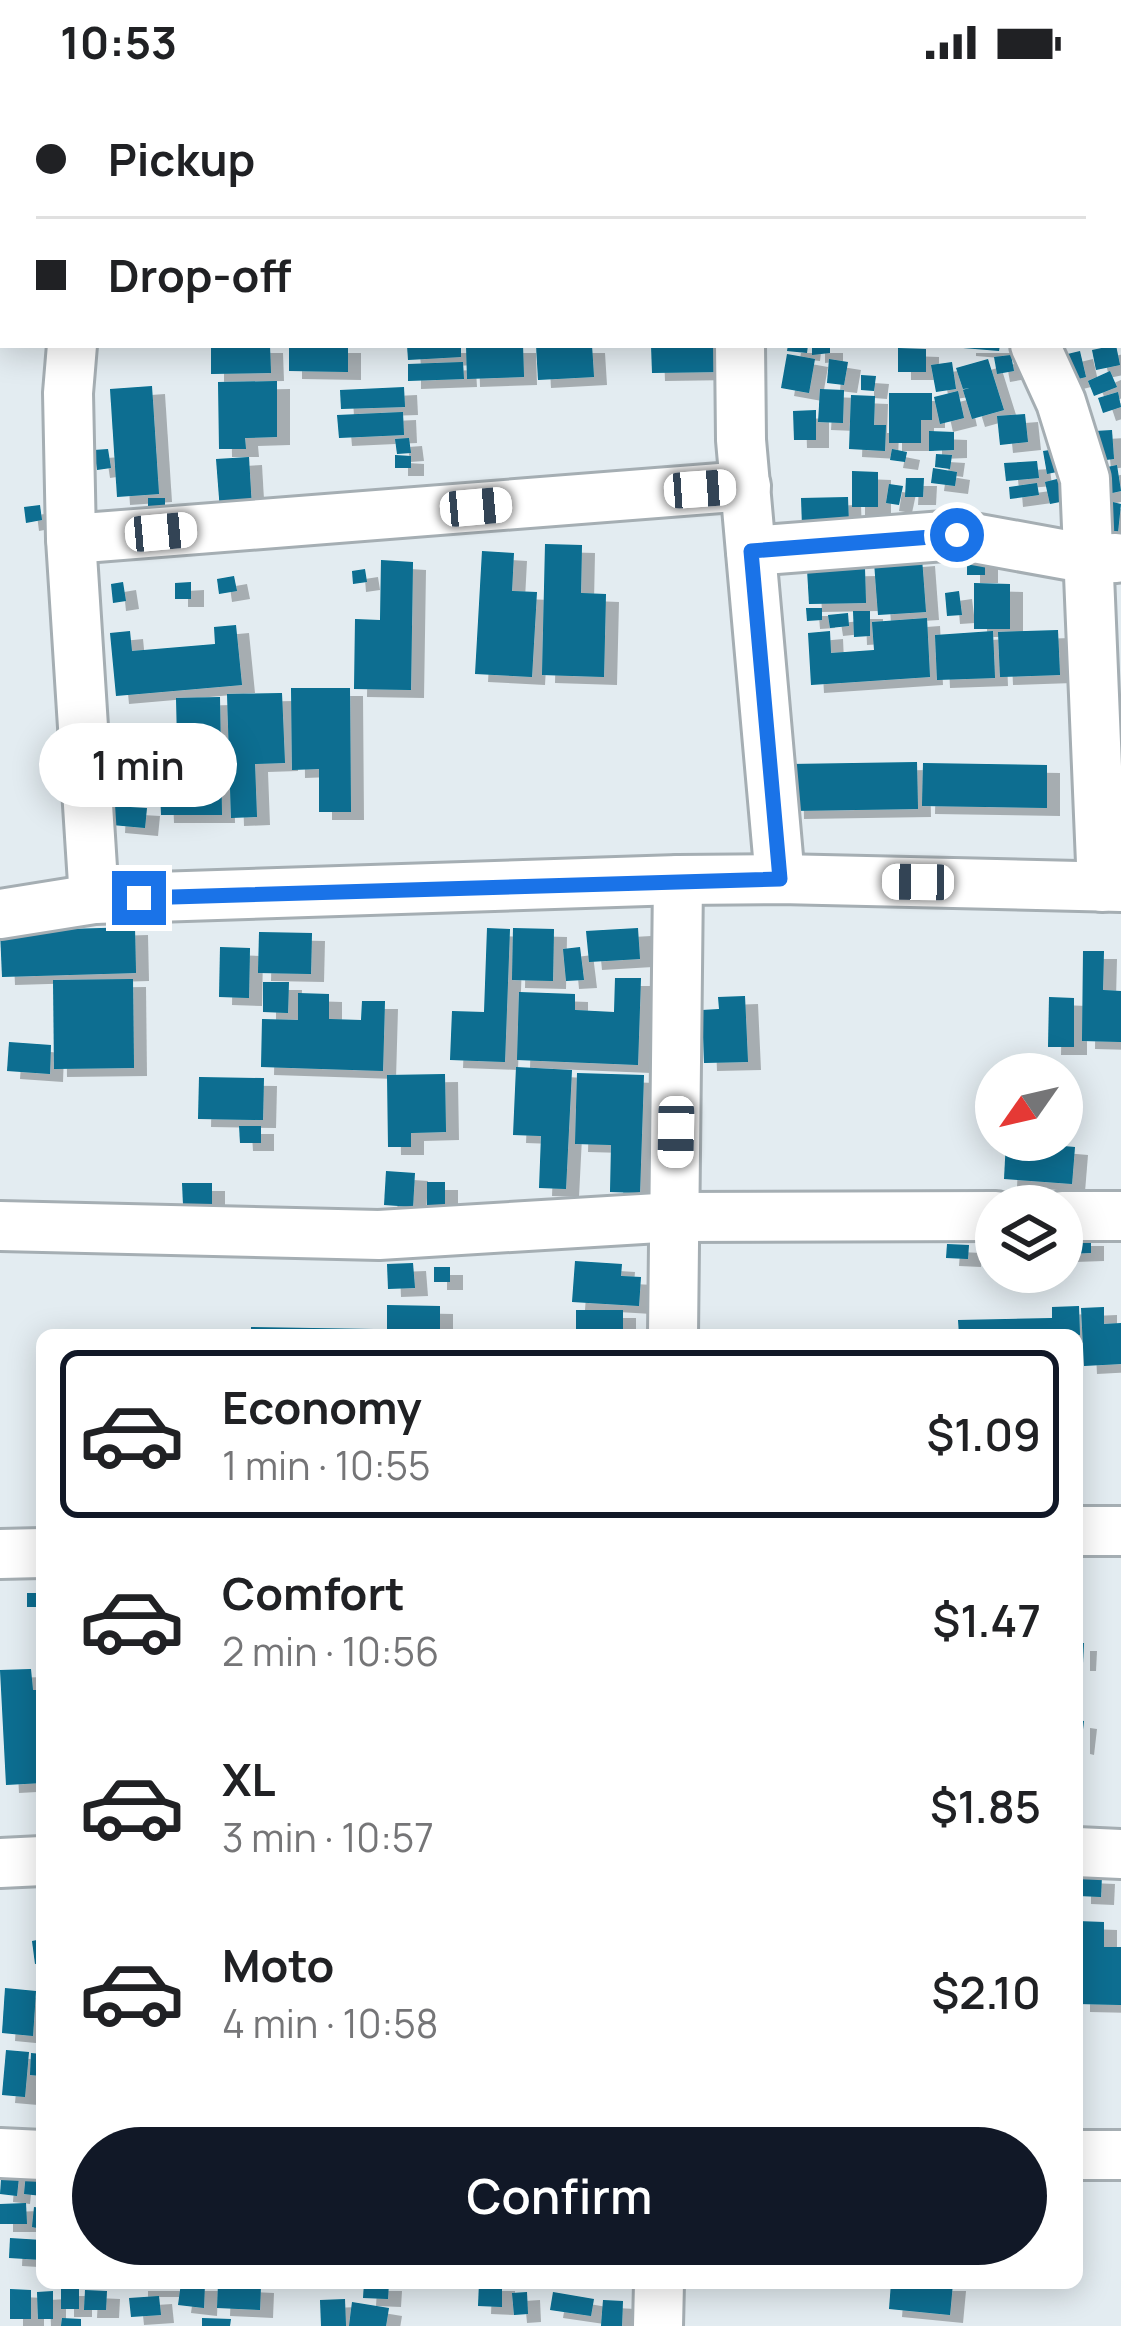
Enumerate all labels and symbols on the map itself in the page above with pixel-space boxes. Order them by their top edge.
car [663,469,737,509]
car [439,486,513,528]
route start [930,508,984,562]
car [124,511,198,553]
callout: 1 min [40,724,238,808]
car [882,863,954,901]
route end [112,871,166,925]
north arrow [975,1053,1083,1161]
car [657,1096,695,1168]

